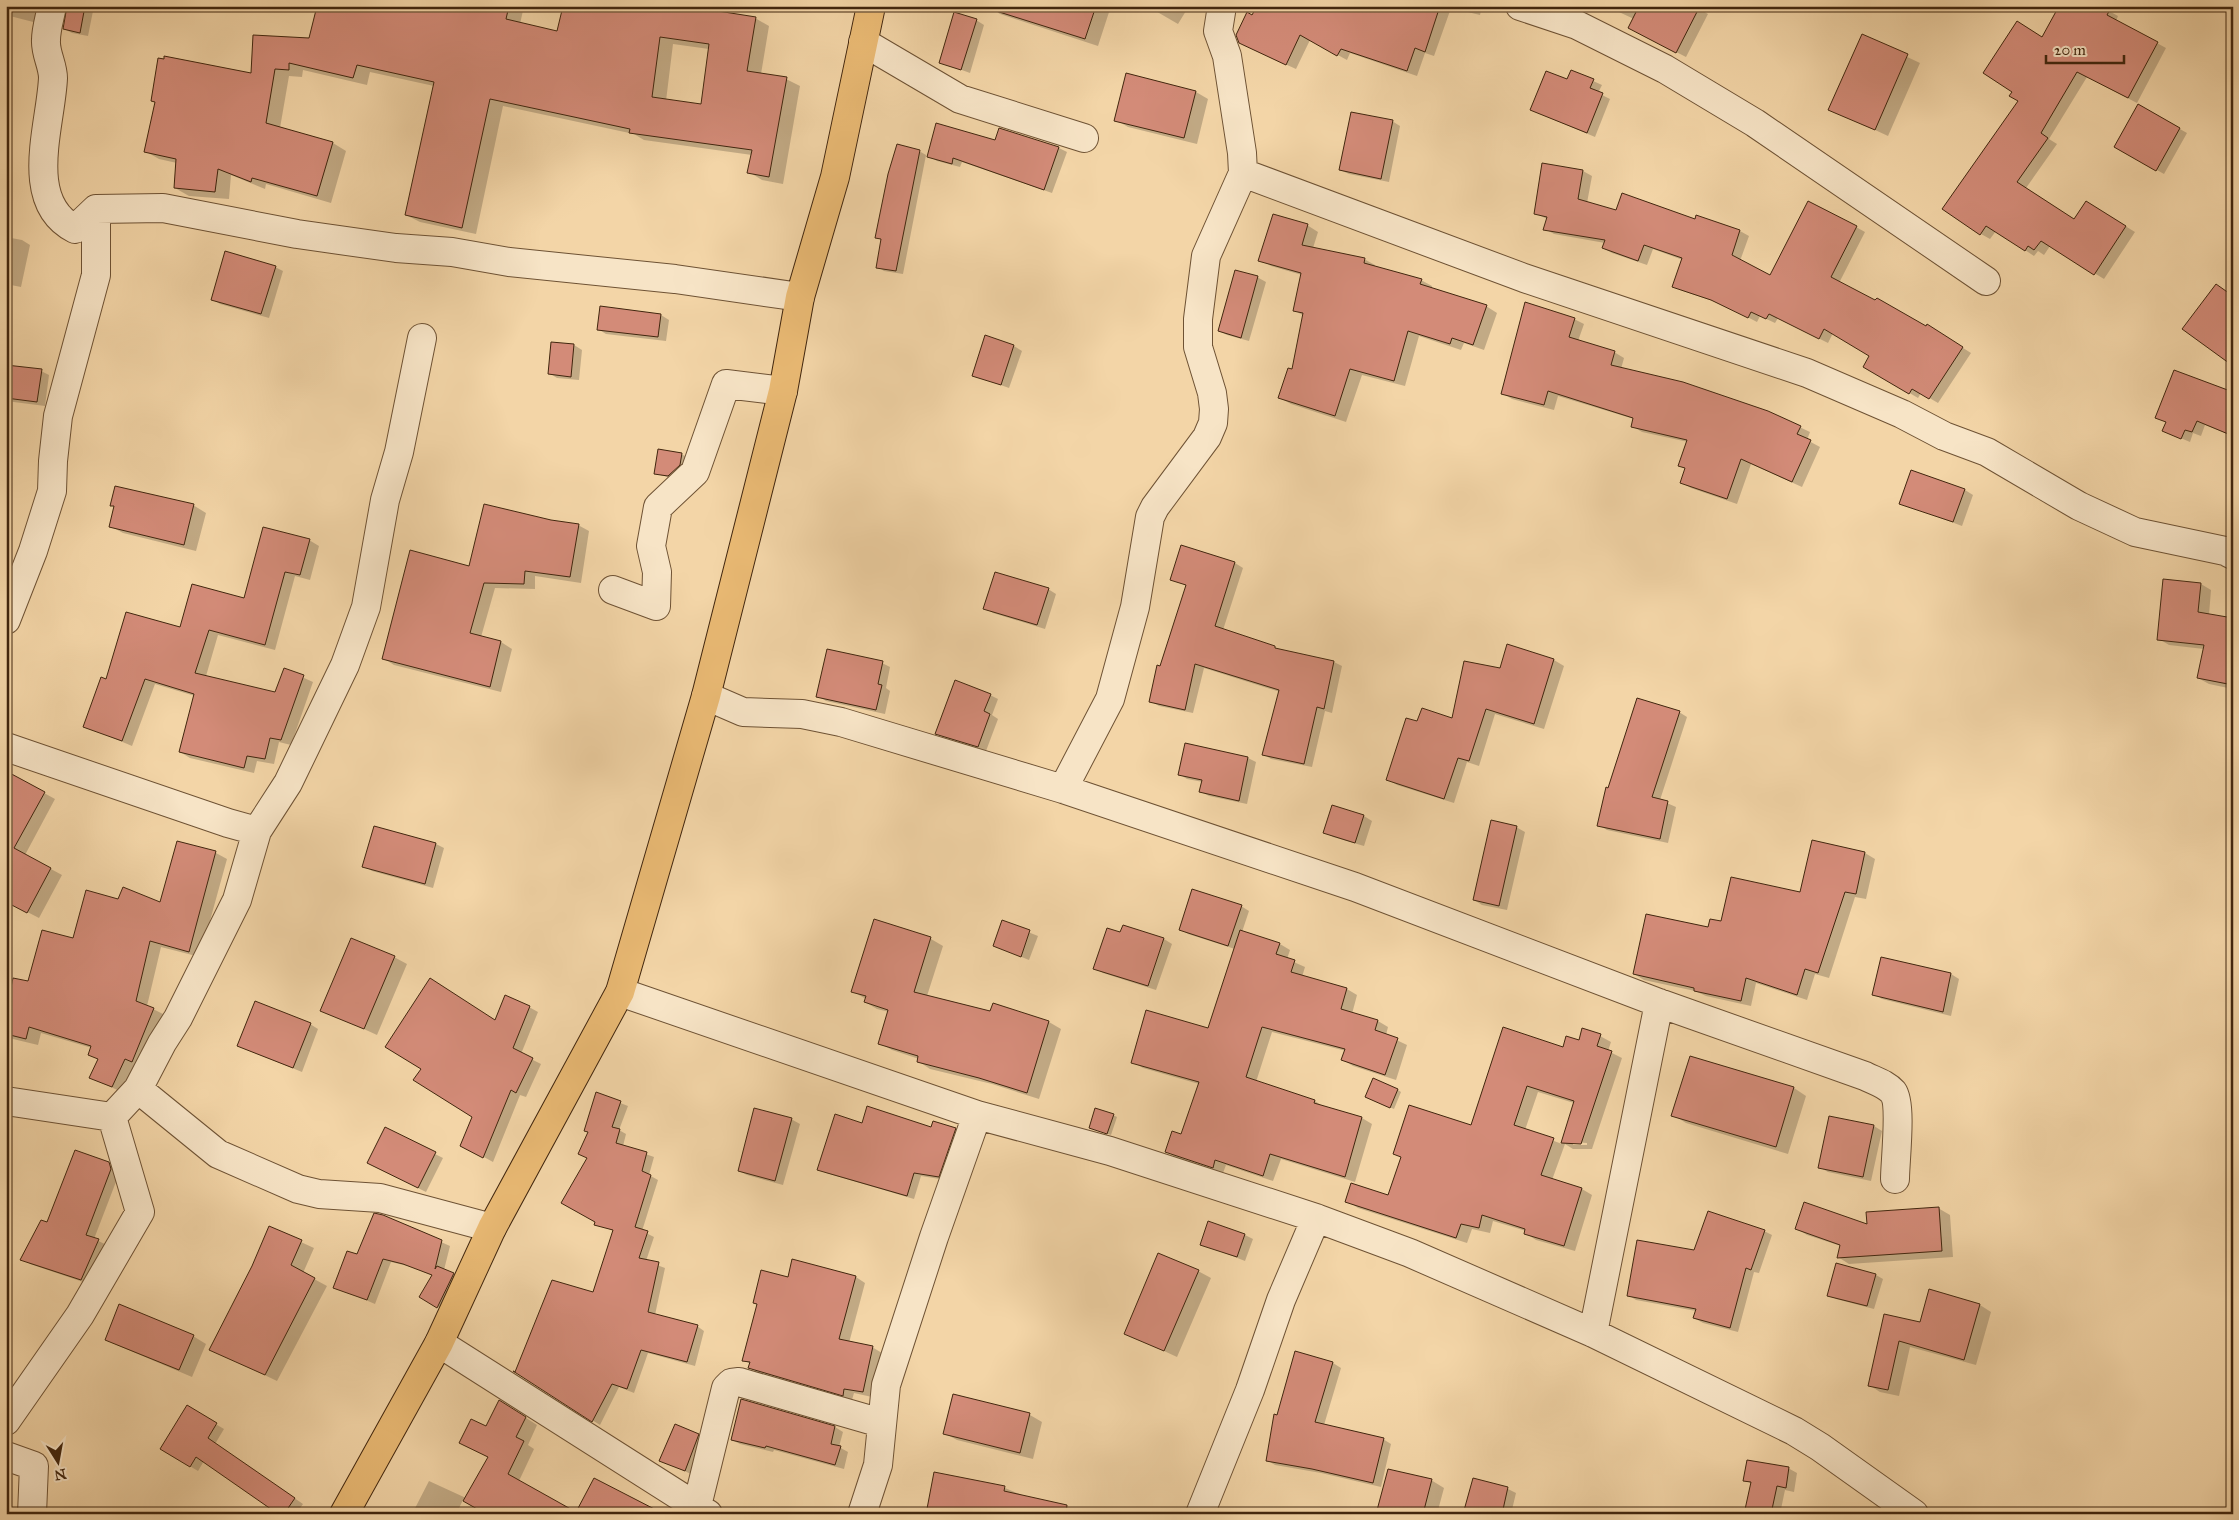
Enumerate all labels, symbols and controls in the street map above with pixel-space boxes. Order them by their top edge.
scale bar [2046,32,2124,64]
text: 20 m [2054,41,2086,59]
north arrow [32,1438,82,1488]
text: N [53,1465,68,1484]

